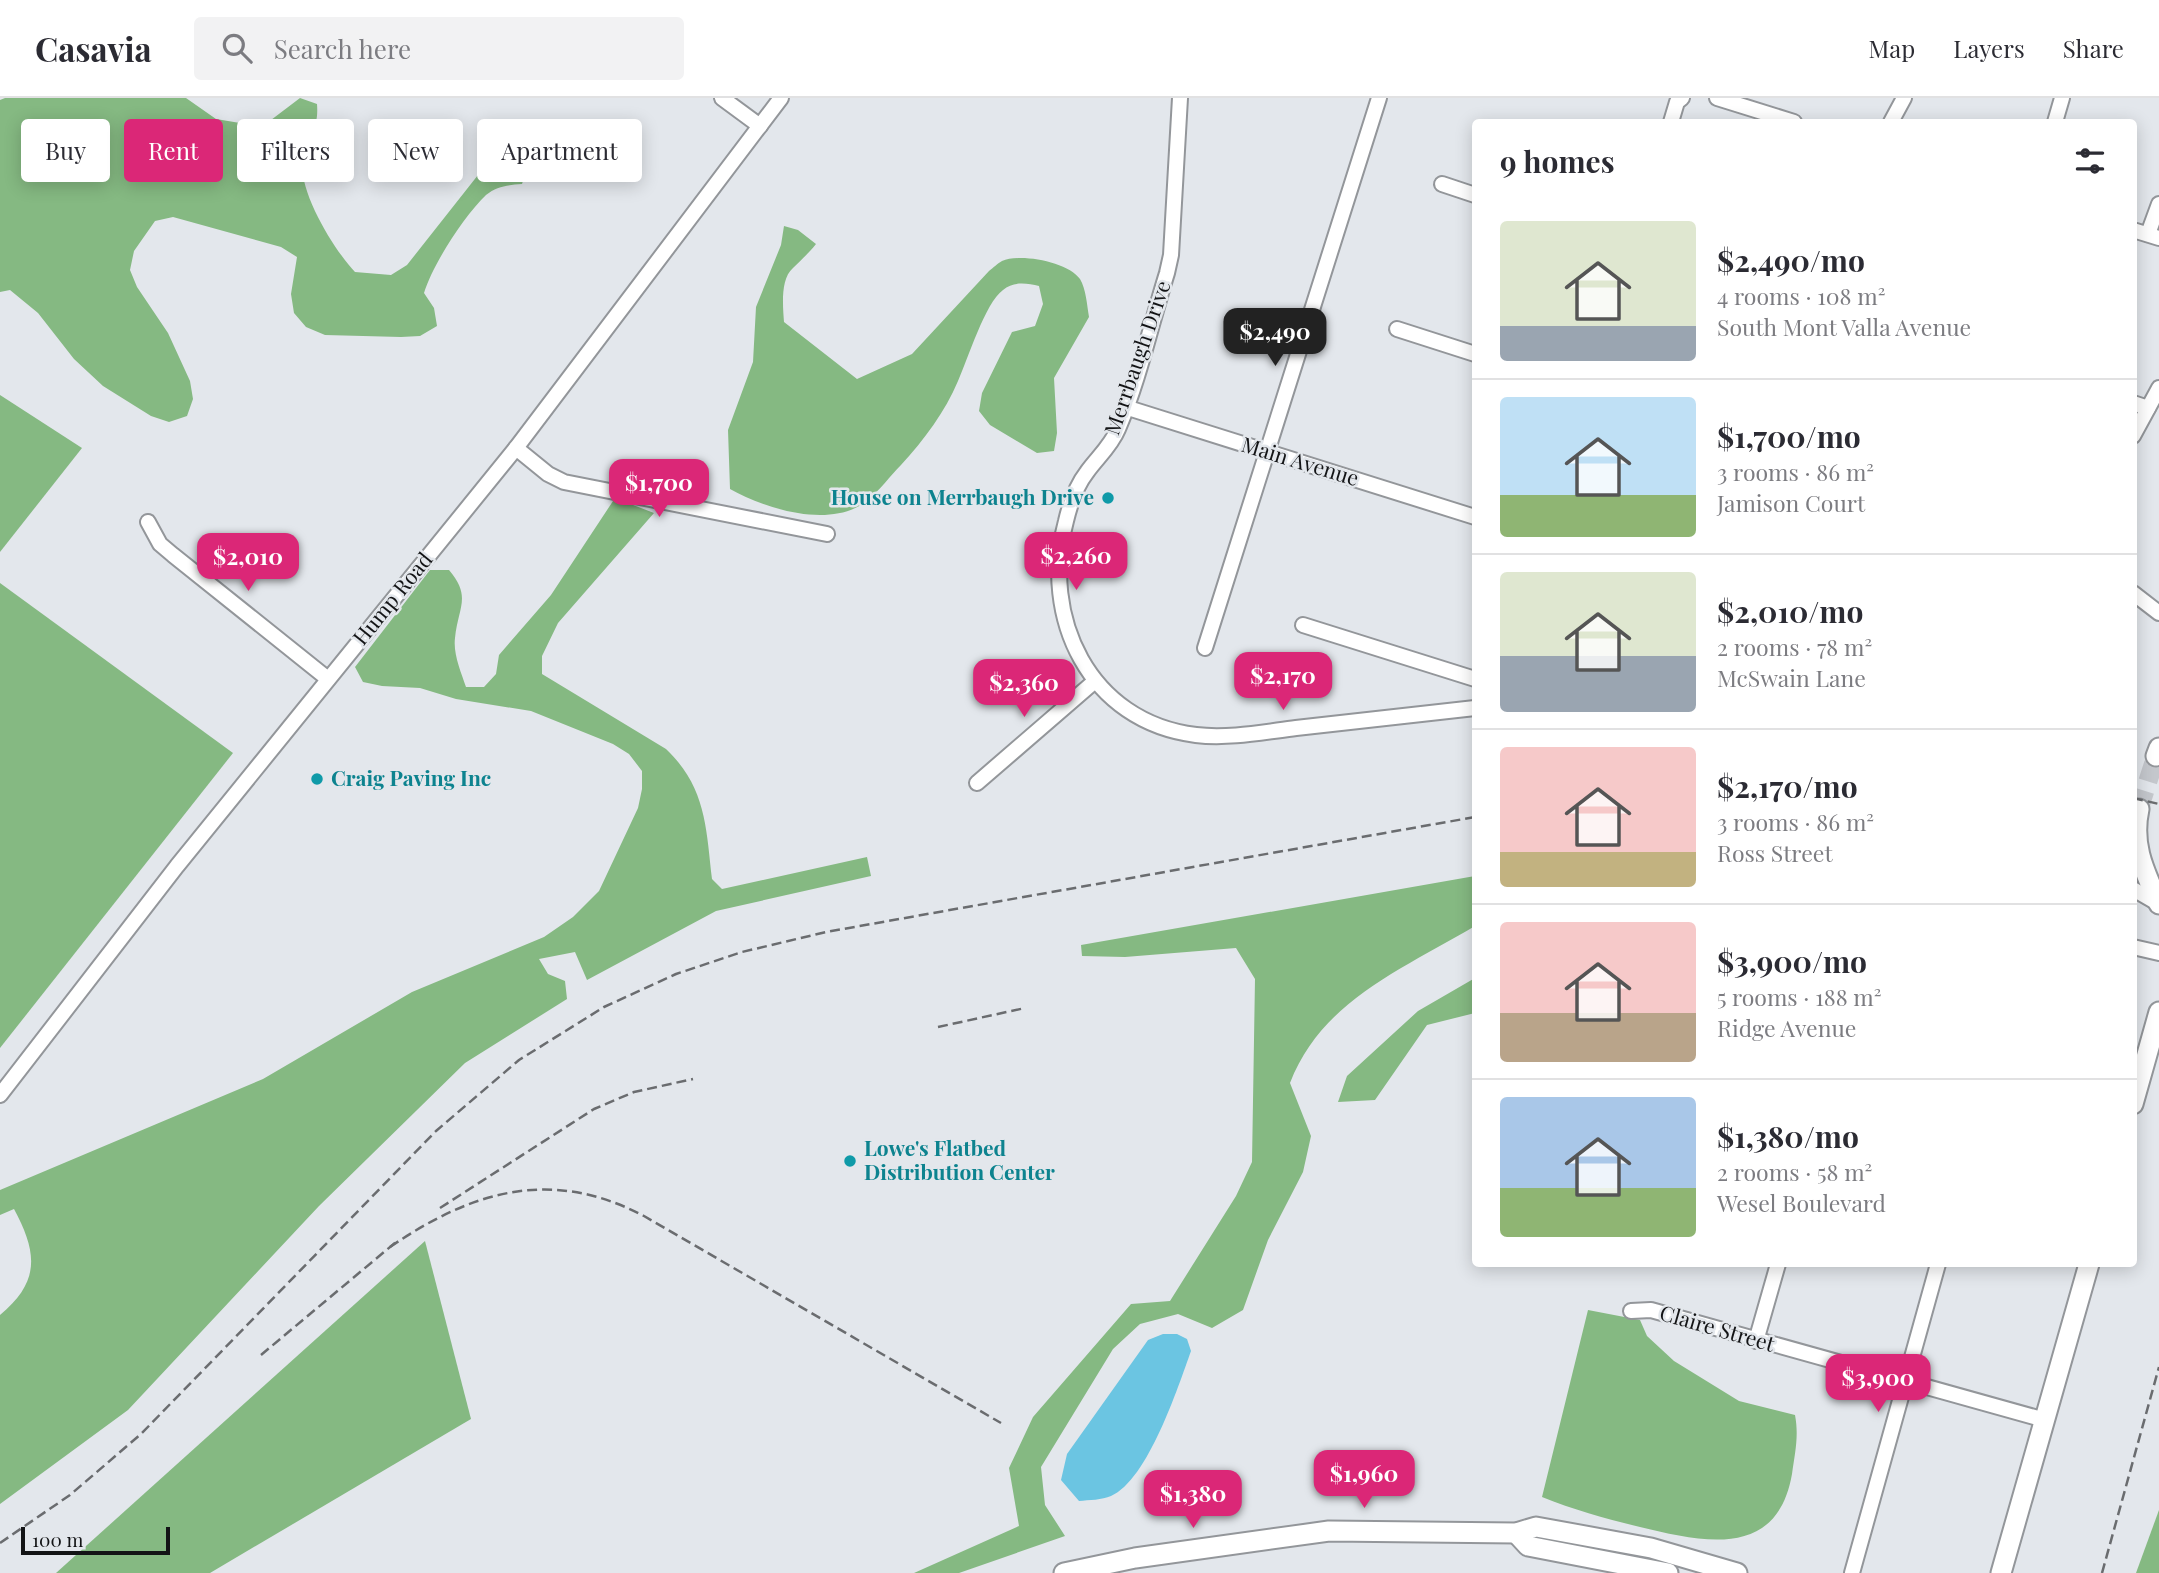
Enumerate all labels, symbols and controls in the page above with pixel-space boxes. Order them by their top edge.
search box [194,17,684,80]
text: Casavia [35,26,152,70]
icon: search [218,29,256,67]
text: Search here [274,31,411,66]
text: Map [1869,32,1915,64]
text: Layers [1953,32,2025,64]
text: Share [2063,32,2124,64]
chip: Buy [21,119,110,182]
chip: Rent [124,119,223,182]
chip: Filters [237,119,354,182]
chip: New [368,119,463,182]
chip: Apartment [477,119,642,182]
text: 9 homes [1500,141,1615,181]
icon: filters [2071,142,2109,180]
text: $2,490/mo [1717,240,1865,280]
icon: home [1556,249,1640,333]
street label: Merrbaugh Drive [1097,277,1176,438]
text: 4 rooms · 108 m² [1717,280,1886,311]
pin: $2,490 [1218,308,1332,368]
text: South Mont Valla Avenue [1717,311,1971,342]
text: $2,490 [1239,315,1311,346]
text: $1,700/mo [1717,416,1861,456]
icon: home [1556,425,1640,509]
street label: Main Avenue [1239,429,1363,491]
text: 3 rooms · 86 m² [1717,456,1874,487]
pin: $1,700 [602,460,716,519]
text: $1,700 [625,466,693,497]
place label: House on Merrbaugh Drive [831,482,1094,510]
text: Jamison Court [1717,487,1865,518]
marker: House on Merrbaugh Drive [1100,490,1116,506]
pin: $2,260 [1019,532,1133,592]
pin: $2,010 [191,533,305,593]
text: $2,260 [1040,539,1112,570]
text: $2,010 [213,540,283,571]
street label: Hump Road [345,546,437,650]
text: $2,010/mo [1717,591,1863,631]
icon: home [1556,600,1640,684]
text: 2 rooms · 78 m² [1717,631,1872,662]
pin: $2,170 [1226,652,1340,712]
text: $2,170 [1250,659,1316,690]
pin: $2,360 [967,660,1081,719]
text: McSwain Lane [1717,662,1866,693]
text: $2,360 [989,666,1059,697]
place label: Craig Paving Inc [331,763,491,791]
text: $2,170/mo [1717,766,1858,806]
marker: Craig Paving Inc [309,771,325,787]
icon: home [1556,775,1640,859]
text: 3 rooms · 86 m² [1717,806,1874,837]
text: Ross Street [1717,837,1833,868]
text: $3,900/mo [1717,941,1867,981]
icon: home [1556,950,1640,1034]
text: 5 rooms · 188 m² [1717,981,1882,1012]
text: Ridge Avenue [1717,1012,1856,1043]
text: $1,380/mo [1717,1116,1859,1156]
icon: home [1556,1125,1640,1209]
place label: Lowe's Flatbed Distribution Center [864,1133,1055,1185]
marker: Lowe's Flatbed Distribution Center [842,1153,858,1169]
text: 2 rooms · 58 m² [1717,1156,1872,1187]
text: Wesel Boulevard [1717,1187,1886,1218]
street label: Claire Street [1657,1297,1779,1357]
pin: $3,900 [1821,1354,1935,1414]
text: $3,900 [1842,1361,1914,1392]
pin: $1,960 [1307,1450,1421,1510]
text: $1,960 [1330,1457,1398,1488]
pin: $1,380 [1136,1470,1250,1530]
text: $1,380 [1160,1477,1226,1508]
scale bar [21,1524,170,1556]
text: 100 m [32,1526,83,1552]

